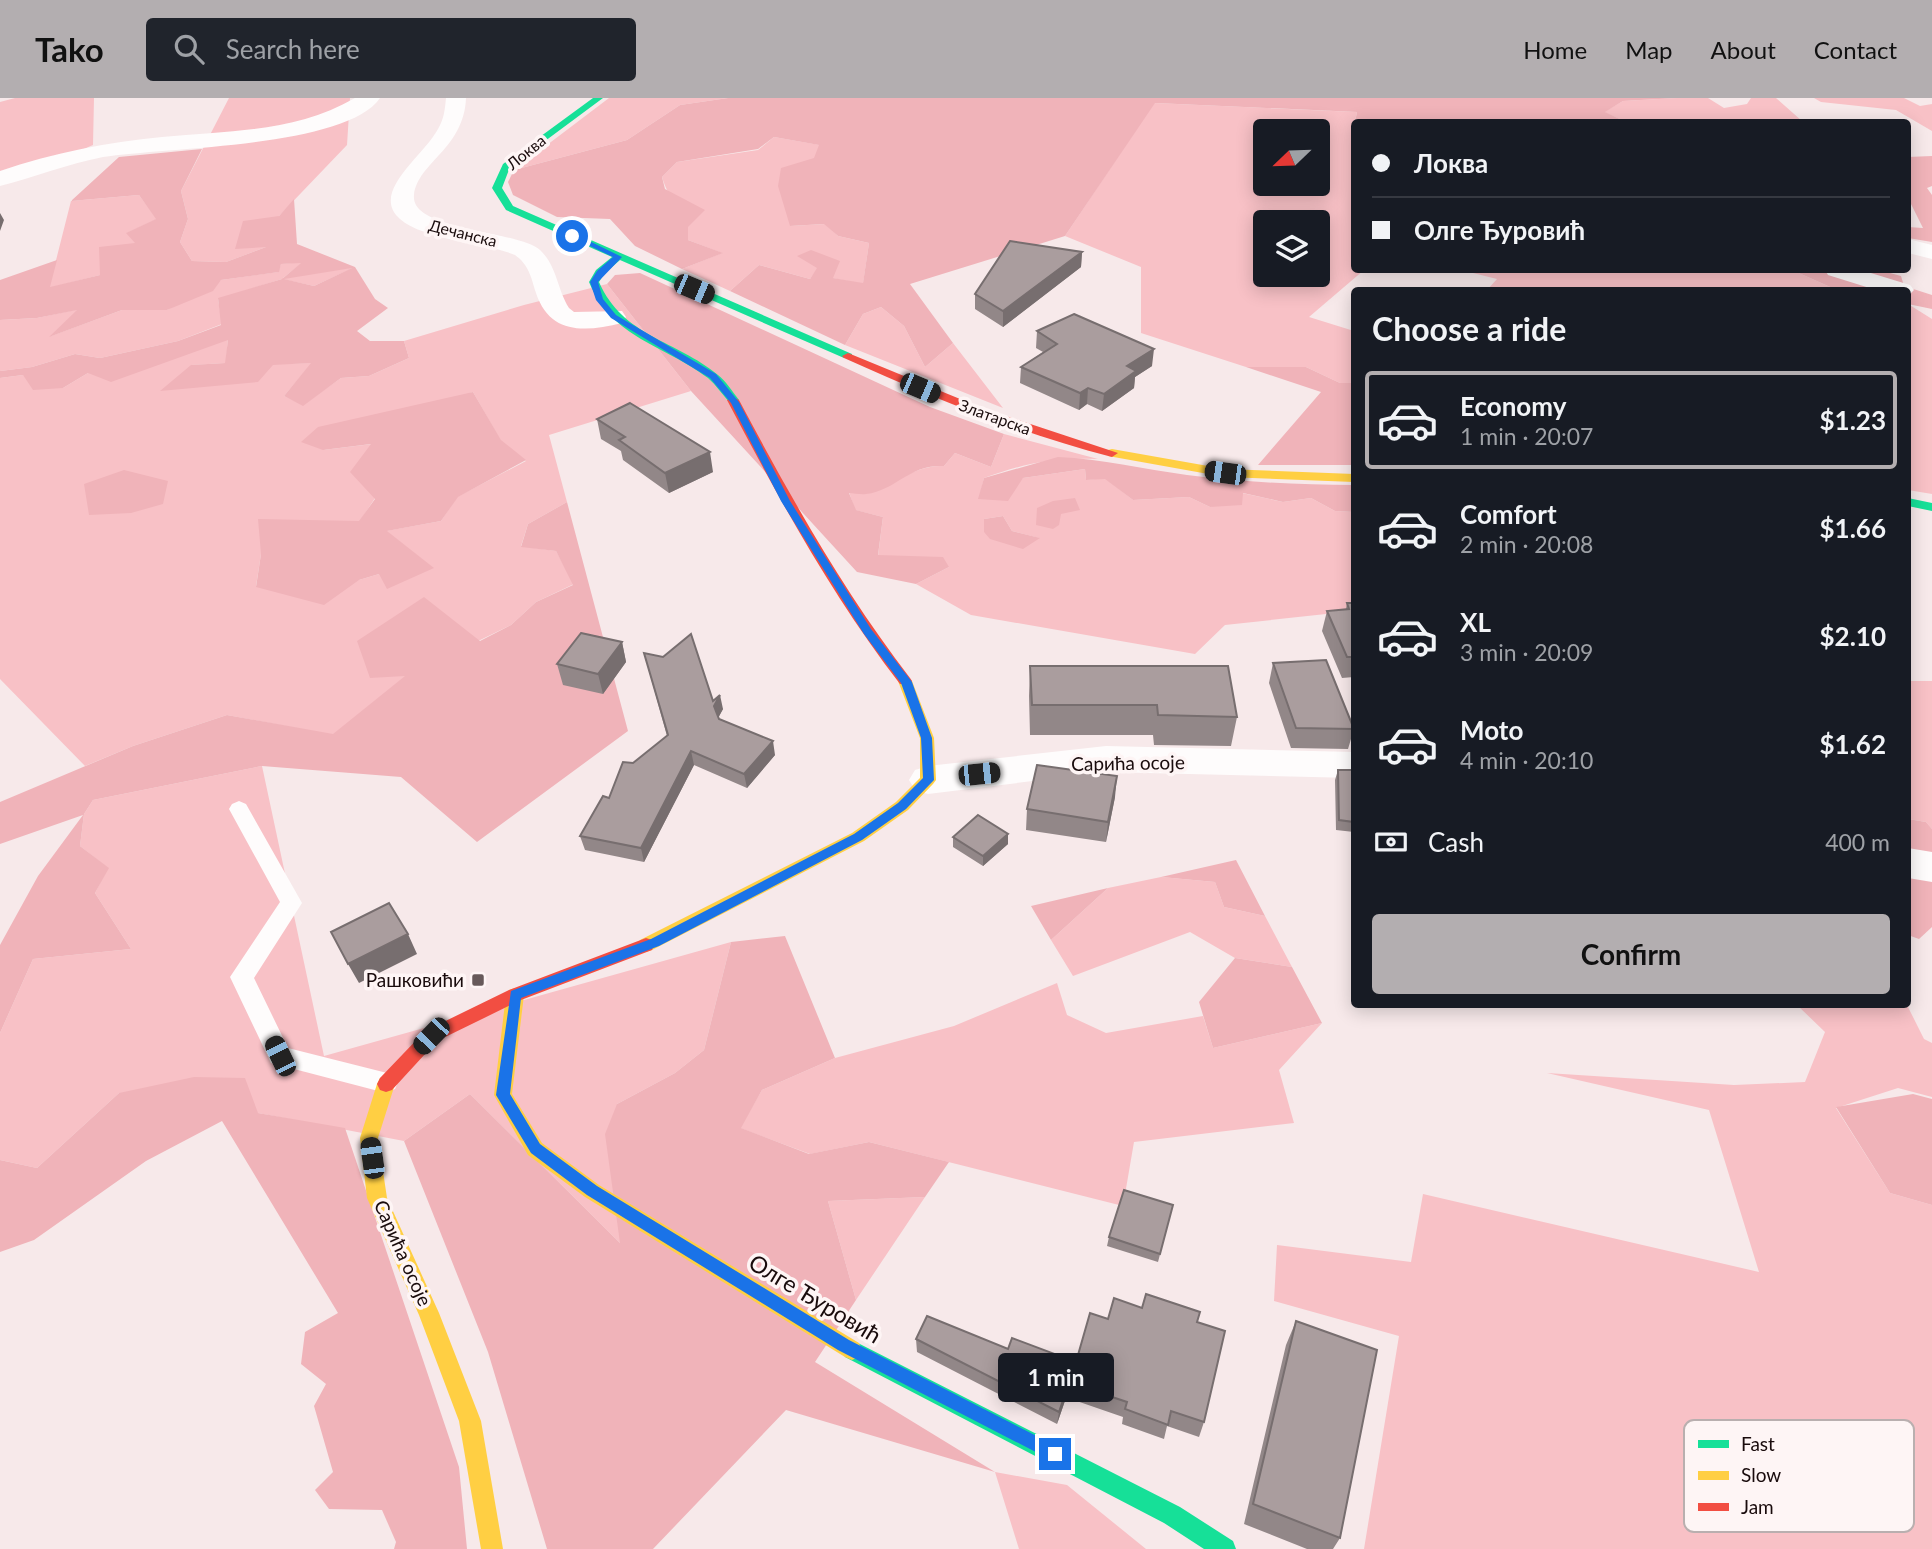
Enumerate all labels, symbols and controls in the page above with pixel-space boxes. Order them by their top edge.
search box [146,18,636,81]
text: Tako [35,29,104,69]
icon: search [170,30,208,68]
text: Search here [226,33,360,65]
text: Home [1523,35,1587,64]
text: Map [1625,35,1673,64]
text: About [1711,35,1776,64]
text: Contact [1814,35,1897,64]
north arrow [1253,119,1330,196]
map controls [1253,119,1330,287]
street label: Локва [502,130,549,174]
text: Локва [1414,147,1488,179]
button: layers [1253,210,1330,287]
text: Олге Ђуровић [1414,214,1585,246]
street label: Дечанска [427,215,499,250]
route start [556,220,588,252]
car [671,271,718,307]
text: Choose a ride [1372,309,1566,348]
car [897,370,944,406]
icon: car [1376,389,1439,452]
text: Economy [1460,390,1566,422]
street label: Златарска [957,395,1034,438]
text: $1.23 [1820,404,1886,436]
text: 1 min · 20:07 [1460,422,1593,450]
car [1203,460,1248,486]
icon: car [1376,497,1439,560]
text: Comfort [1460,498,1557,530]
text: $1.66 [1820,512,1886,544]
text: 2 min · 20:08 [1460,530,1593,558]
icon: car [1376,605,1439,668]
text: XL [1460,606,1491,638]
text: $2.10 [1820,620,1886,652]
text: 3 min · 20:09 [1460,638,1593,666]
icon: car [1376,713,1439,776]
text: Moto [1460,714,1523,746]
text: $1.62 [1820,728,1886,760]
text: 4 min · 20:10 [1460,746,1593,774]
street label: Сарића осоје [1071,750,1185,775]
car [958,761,1001,787]
icon: cash [1372,823,1410,861]
text: Cash [1428,826,1484,858]
text: 400 m [1825,828,1890,856]
button: Confirm [1372,914,1890,994]
place label: Рашковићи [366,968,464,991]
marker: Рашковићи [470,972,486,988]
car [409,1014,454,1058]
car [262,1033,299,1079]
car [359,1136,386,1180]
street label: Сарића осоје [370,1196,437,1309]
street label: Олге Ђуровић [744,1248,887,1349]
callout: 1 min [997,1352,1113,1402]
text: 1 min [1027,1363,1085,1391]
legend [1684,1420,1914,1532]
text: Fast [1741,1432,1775,1455]
route end [1039,1438,1071,1470]
text: Slow [1741,1463,1781,1486]
text: Jam [1741,1495,1774,1518]

